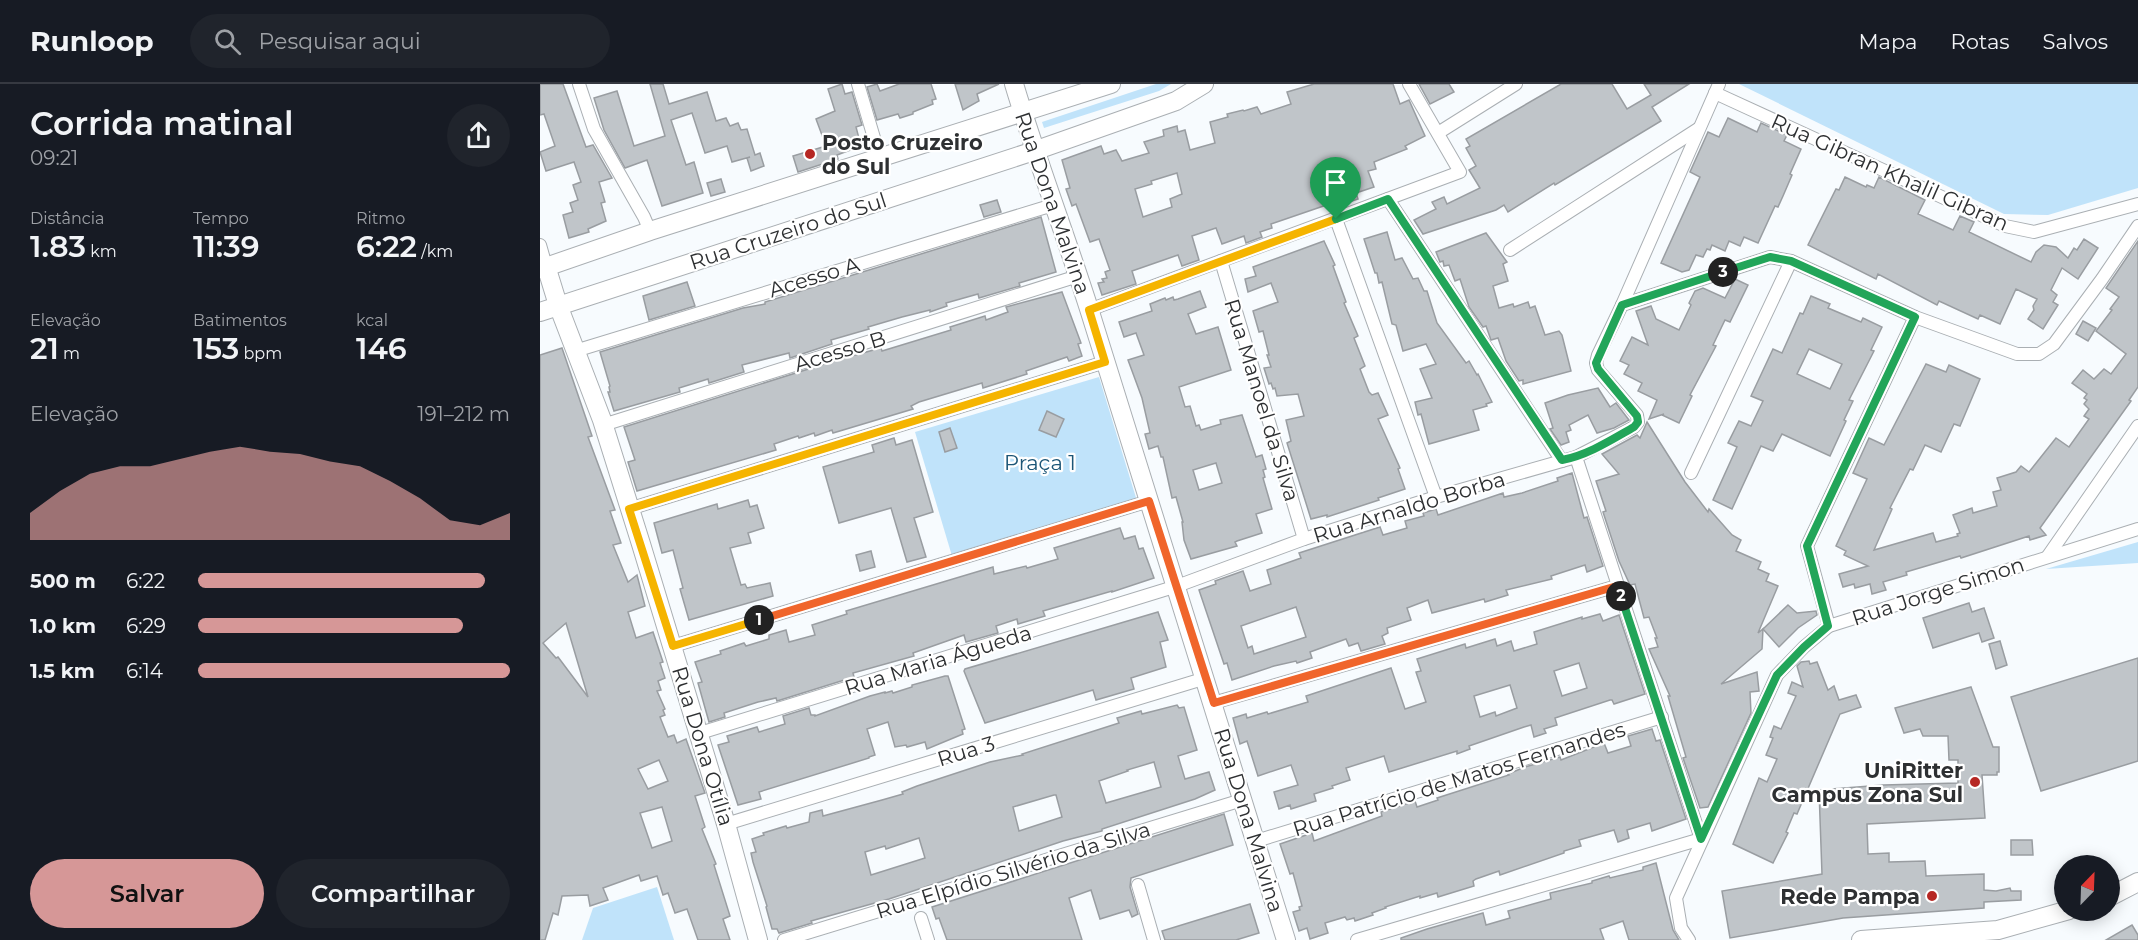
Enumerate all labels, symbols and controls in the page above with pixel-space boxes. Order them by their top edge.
search box [190,14,610,68]
text: Runloop [30,24,154,58]
icon: search [211,25,244,58]
text: Pesquisar aqui [259,28,421,55]
text: Mapa [1858,29,1917,54]
text: Rotas [1950,29,2010,54]
text: Salvos [2043,29,2108,54]
text: Corrida matinal [30,103,294,143]
button: share [447,104,510,167]
street label: Rua Dona Malvina [1010,108,1096,298]
street label: Rua Gibran Khalil Gibran [1767,108,2013,236]
place label: Posto Cruzeiro do Sul [822,130,983,179]
text: 09:21 [30,146,78,170]
marker: Posto Cruzeiro do Sul [803,147,817,161]
pin [1310,157,1361,219]
icon: arrive [1319,166,1352,199]
street label: Rua Cruzeiro do Sul [686,187,890,275]
text: Distância [30,209,104,228]
text: Tempo [193,209,249,228]
text: Ritmo [356,209,405,228]
text: 1.83 [30,228,86,265]
text: 11:39 [193,228,259,265]
text: 6:22 [356,228,417,265]
text: km [86,242,117,261]
text: /km [417,242,453,261]
street label: Acesso A [766,251,863,303]
pin: 3 [1708,257,1738,287]
text: 3 [1718,262,1728,281]
street label: Rua Manoel da Silva [1219,296,1305,504]
text: Elevação [30,311,101,330]
text: Batimentos [193,311,287,330]
text: kcal [356,311,388,330]
street label: Acesso B [791,325,889,377]
text: 21 [30,330,59,367]
text: 153 [193,330,239,367]
text: 146 [356,330,407,367]
text: m [59,344,80,363]
text: bpm [239,344,282,363]
text: Elevação [30,402,119,426]
text: 191–212 m [417,402,510,426]
park label: Praça 1 [1004,450,1076,475]
street label: Rua Arnaldo Borba [1310,466,1508,548]
street label: Rua Jorge Simon [1849,551,2027,631]
text: 500 m [30,569,96,593]
text: 6:22 [126,569,165,593]
pin: 2 [1606,581,1636,611]
text: 2 [1616,586,1626,605]
pin: 1 [744,605,774,635]
text: 1 [756,610,762,629]
text: 1.0 km [30,614,96,638]
text: 6:29 [126,614,166,638]
street label: Rua Maria Águeda [841,620,1035,700]
text: 1.5 km [30,659,95,683]
text: 6:14 [126,659,163,683]
street label: Rua Dona Otília [667,663,739,829]
street label: Rua Patrício de Matos Fernandes [1290,716,1628,842]
street label: Rua Dona Malvina [1209,725,1289,915]
street label: Rua 3 [934,730,998,772]
place label: UniRitter Campus Zona Sul [1772,758,1963,807]
marker: UniRitter Campus Zona Sul [1968,775,1982,789]
street label: Rua Elpídio Silvério da Silva [873,816,1153,924]
north arrow [2054,855,2120,921]
map controls [2054,855,2120,921]
button: Salvar [30,859,264,928]
button: Compartilhar [276,859,510,928]
place label: Rede Pampa [1780,884,1920,909]
marker: Rede Pampa [1925,889,1939,903]

